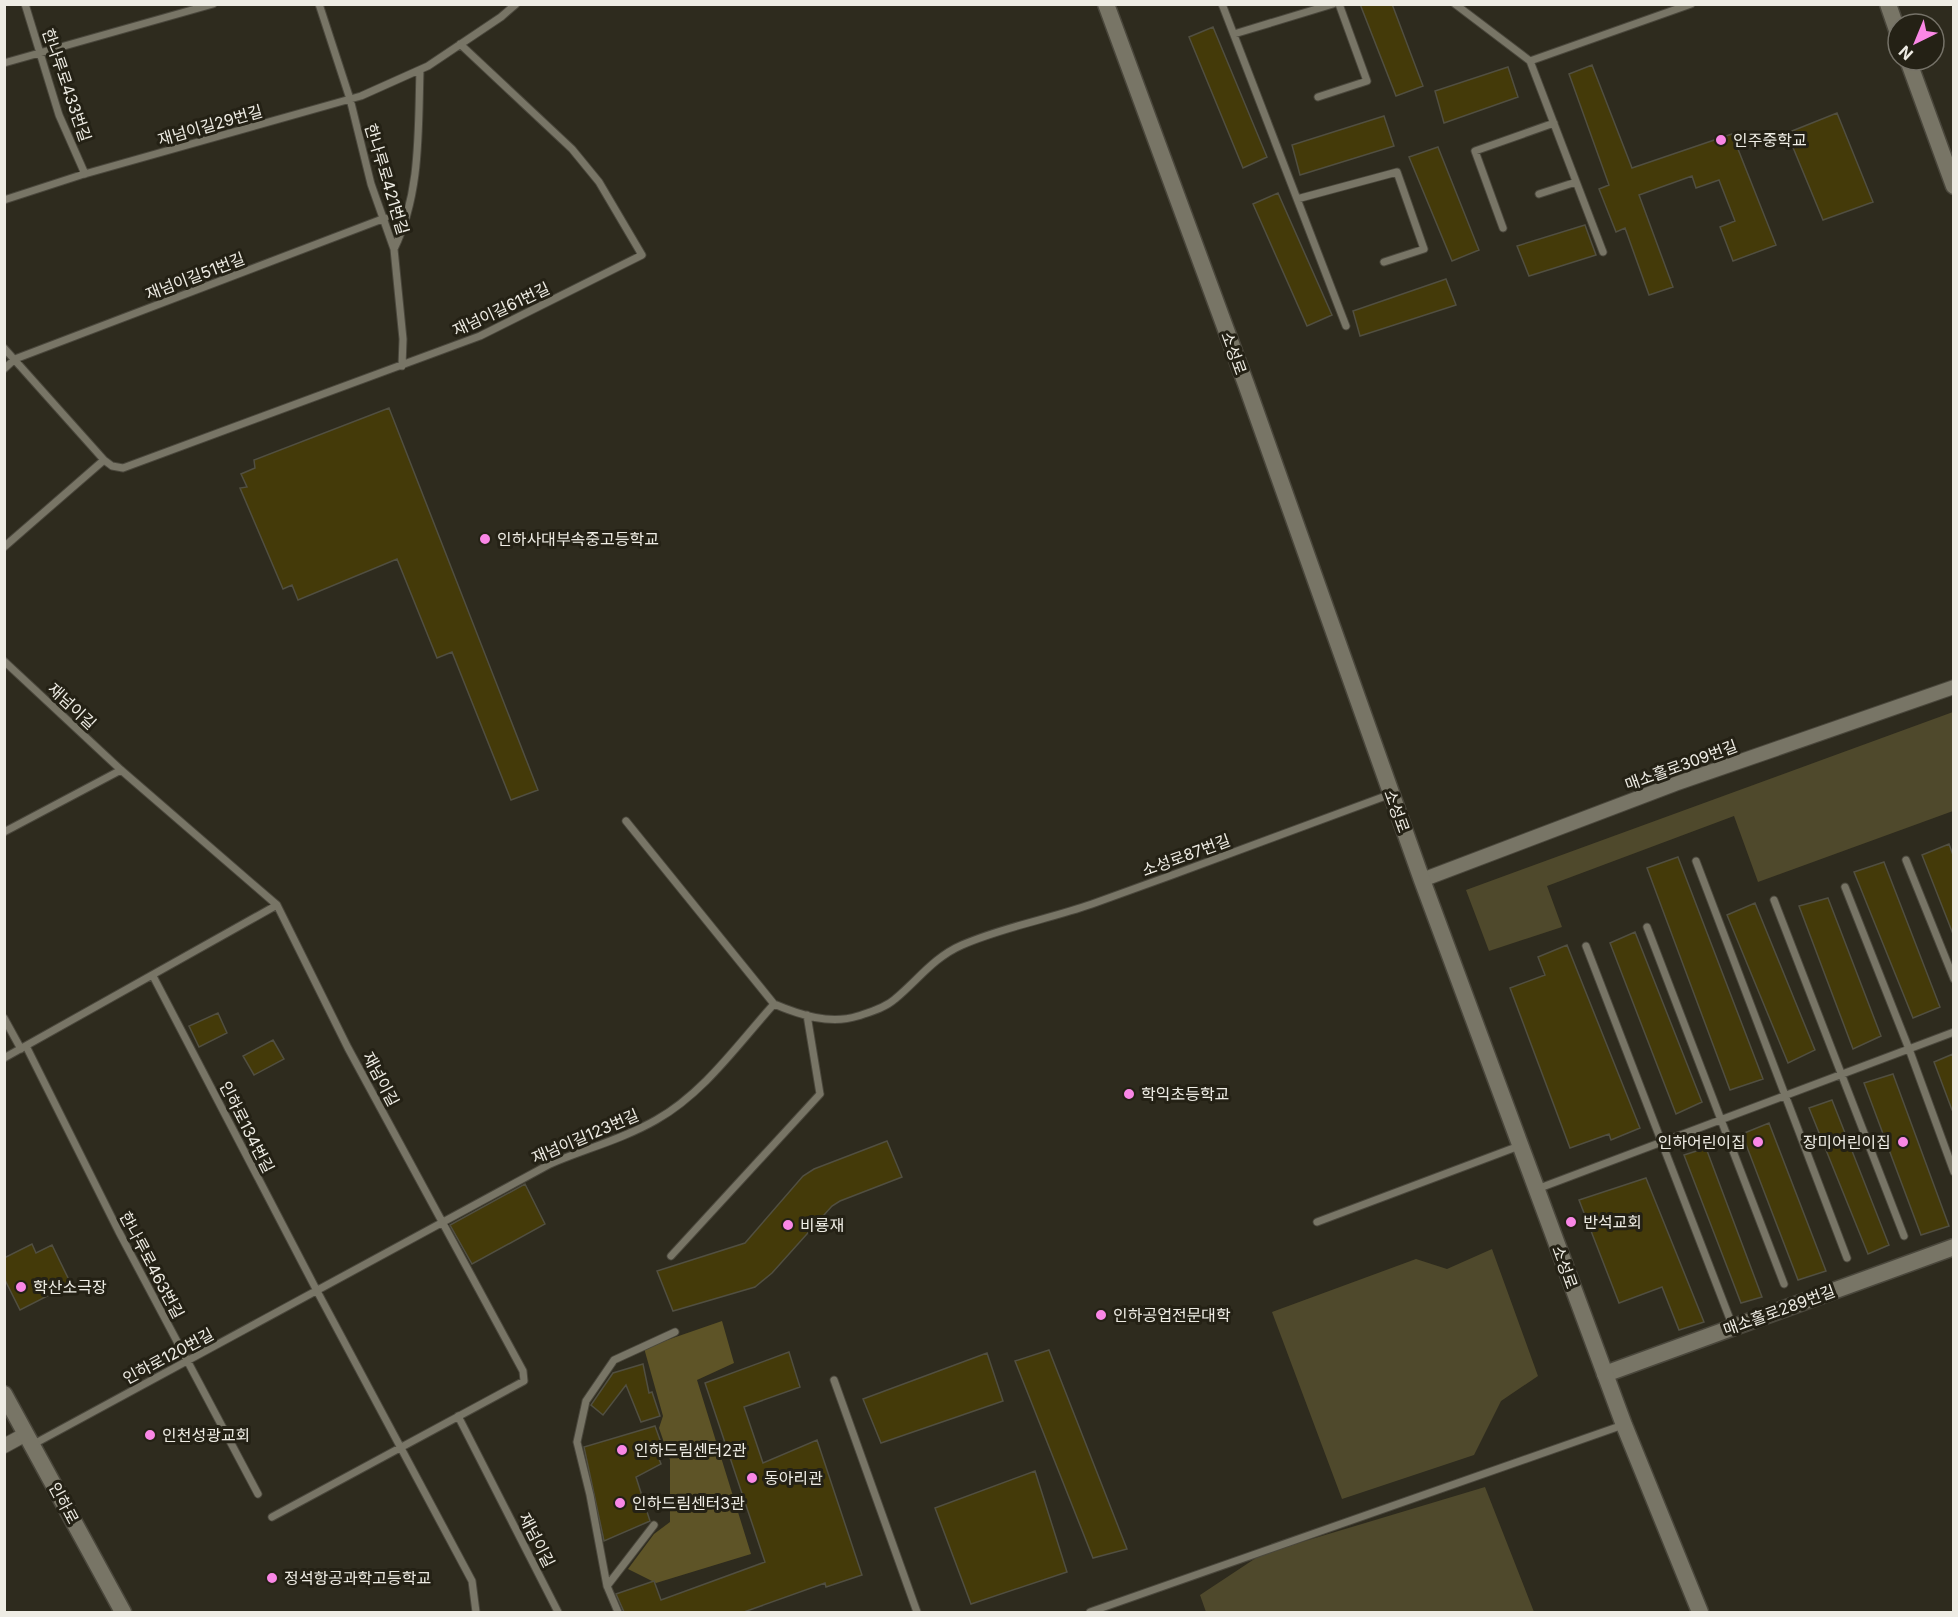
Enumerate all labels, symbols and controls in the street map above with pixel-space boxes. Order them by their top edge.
north arrow [1886,12,1946,72]
street label: 한나루로433번길 [38,26,96,144]
text: N [1894,41,1917,64]
street label: 재넘이길29번길 [155,101,265,149]
street label: 한나루로421번길 [361,121,413,237]
place label: 인주중학교 [1733,130,1807,150]
marker: 인주중학교 [1714,133,1728,147]
street label: 재넘이길51번길 [143,248,247,304]
street label: 재넘이길61번길 [449,278,553,340]
street label: 소성로 [1217,329,1251,377]
place label: 인하사대부속중고등학교 [497,529,659,549]
marker: 인하사대부속중고등학교 [478,532,492,546]
street label: 재넘이길 [44,679,100,733]
street label: 매소홀로309번길 [1622,735,1740,795]
street label: 소성로 [1380,787,1414,835]
street label: 소성로87번길 [1139,830,1233,880]
street label: 재넘이길 [358,1048,404,1110]
street label: 인하로134번길 [215,1078,279,1176]
place label: 학익초등학교 [1141,1084,1229,1104]
marker: 학익초등학교 [1122,1087,1136,1101]
street label: 재넘이길123번길 [528,1104,642,1168]
place label: 인하어린이집 [1658,1132,1746,1152]
place label: 장미어린이집 [1803,1132,1891,1152]
marker: 인하어린이집 [1751,1135,1765,1149]
marker: 장미어린이집 [1896,1135,1910,1149]
street label: 한나루로463번길 [115,1208,189,1322]
place label: 반석교회 [1583,1212,1642,1232]
place label: 비룡재 [800,1215,844,1235]
marker: 반석교회 [1564,1215,1578,1229]
marker: 비룡재 [781,1218,795,1232]
street label: 소성로 [1548,1243,1582,1291]
place label: 학산소극장 [33,1277,107,1297]
marker: 학산소극장 [14,1280,28,1294]
street label: 매소홀로289번길 [1720,1280,1838,1340]
place label: 인하공업전문대학 [1113,1305,1231,1325]
marker: 인하공업전문대학 [1094,1308,1108,1322]
street label: 인하로120번길 [119,1324,217,1388]
place label: 인천성광교회 [162,1425,250,1445]
marker: 인천성광교회 [143,1428,157,1442]
place label: 인하드림센터2관 [634,1440,747,1460]
marker: 인하드림센터2관 [615,1443,629,1457]
place label: 동아리관 [764,1468,823,1488]
marker: 동아리관 [745,1471,759,1485]
street label: 인하로 [45,1479,83,1527]
place label: 인하드림센터3관 [632,1493,745,1513]
marker: 인하드림센터3관 [613,1496,627,1510]
street label: 재넘이길 [515,1509,559,1571]
place label: 정석항공과학고등학교 [284,1568,431,1588]
marker: 정석항공과학고등학교 [265,1571,279,1585]

